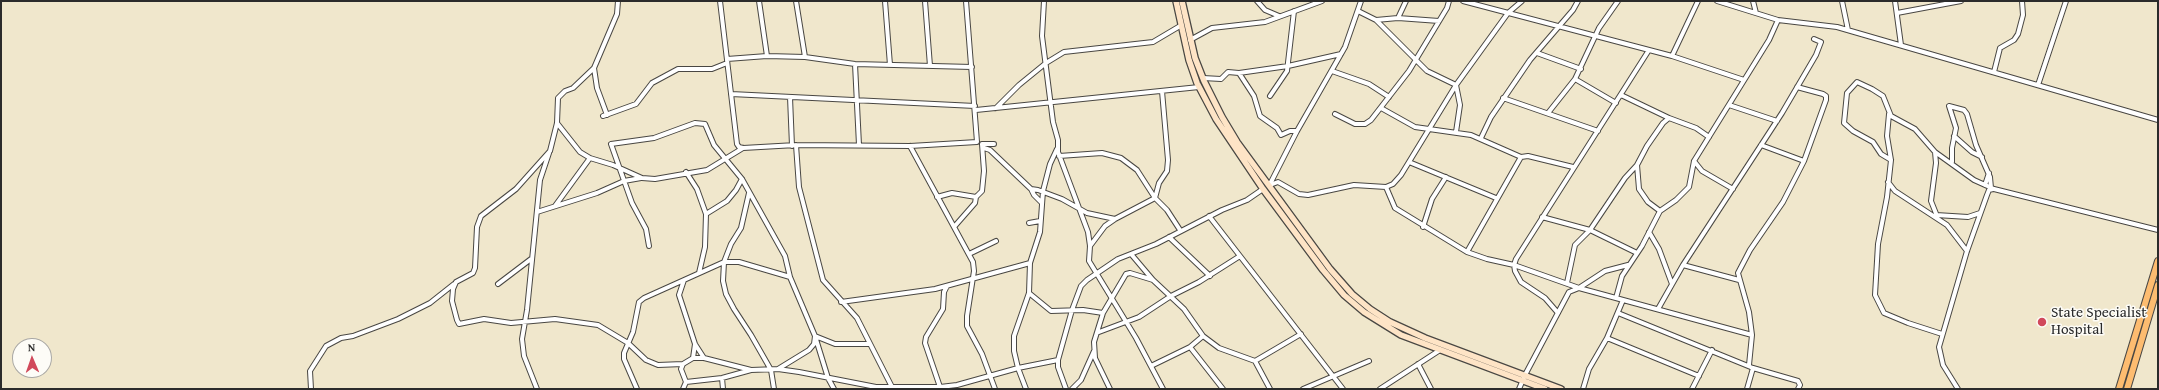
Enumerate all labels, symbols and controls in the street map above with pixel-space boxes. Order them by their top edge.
place label: State Specialist Hospital [2051,304,2146,339]
marker: State Specialist Hospital [2036,316,2048,328]
north arrow [12,338,52,378]
text: N [28,339,36,355]

